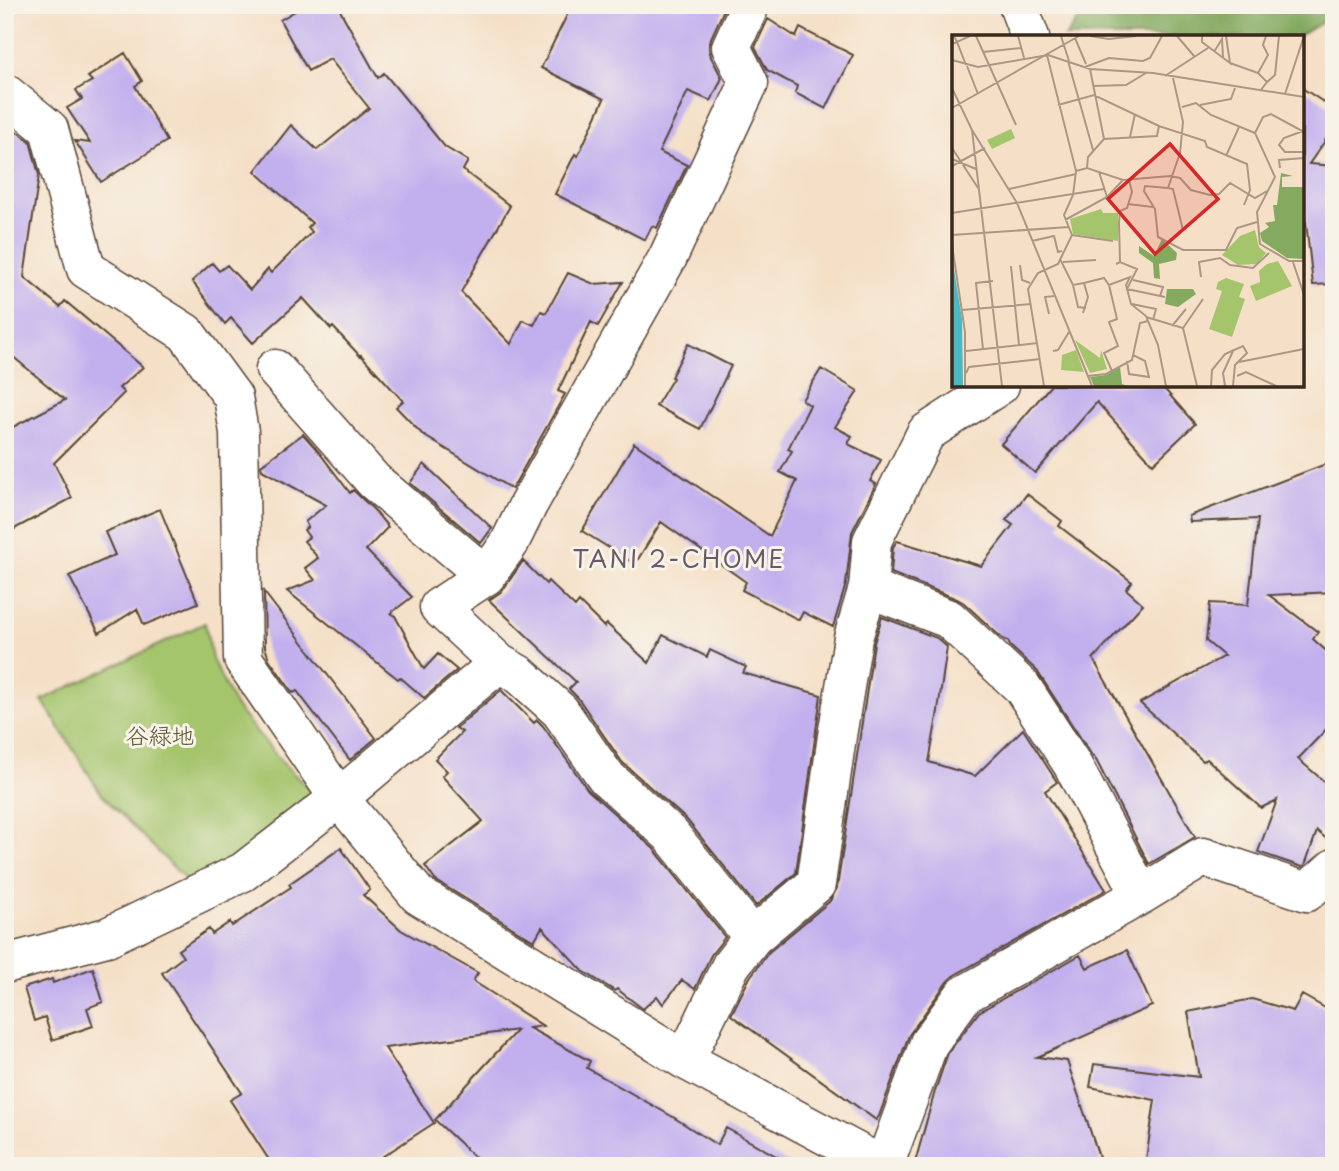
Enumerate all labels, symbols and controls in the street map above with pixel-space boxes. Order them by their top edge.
inset map [952,35,1304,387]
district label: TANI 2-CHOME [573,540,785,576]
park label: 谷緑地 [126,717,195,752]

